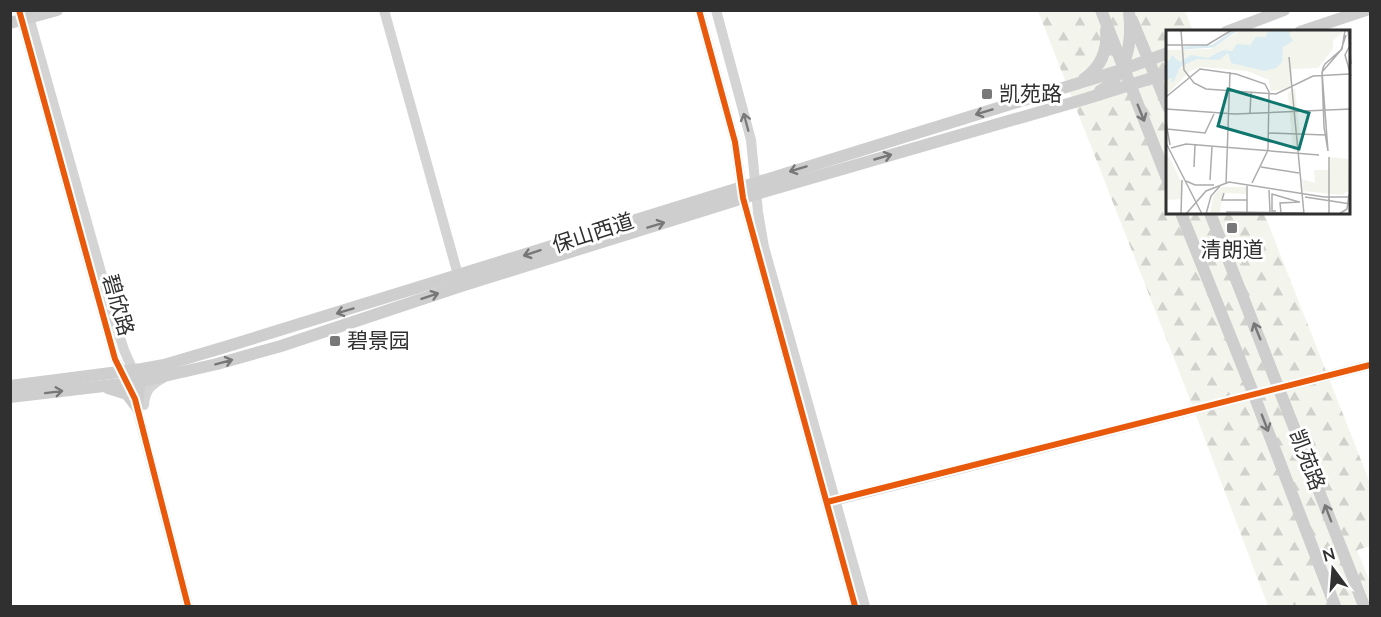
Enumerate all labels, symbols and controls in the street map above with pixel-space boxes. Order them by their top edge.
inset map [1166,30,1351,214]
place label: 凯苑路 [999,80,1062,105]
marker: 凯苑路 [980,87,994,101]
one-way arrow [1136,104,1147,122]
one-way arrow [975,107,994,118]
one-way arrow [740,113,752,132]
one-way arrow [873,151,892,162]
one-way arrow [789,164,808,175]
street label: 保山西道 [549,207,636,256]
one-way arrow [646,219,665,230]
marker: 清朗道 [1225,221,1239,235]
place label: 清朗道 [1201,236,1264,261]
one-way arrow [523,248,542,259]
street label: 碧欣路 [99,271,140,338]
one-way arrow [420,290,439,301]
one-way arrow [336,306,355,317]
one-way arrow [1251,322,1262,341]
place label: 碧景园 [347,327,410,352]
marker: 碧景园 [328,334,342,348]
one-way arrow [215,355,234,367]
one-way arrow [44,387,64,398]
one-way arrow [1260,414,1271,432]
street label: 凯苑路 [1285,426,1331,493]
one-way arrow [1322,504,1333,523]
north arrow [1303,539,1363,599]
text: N [1320,543,1337,565]

